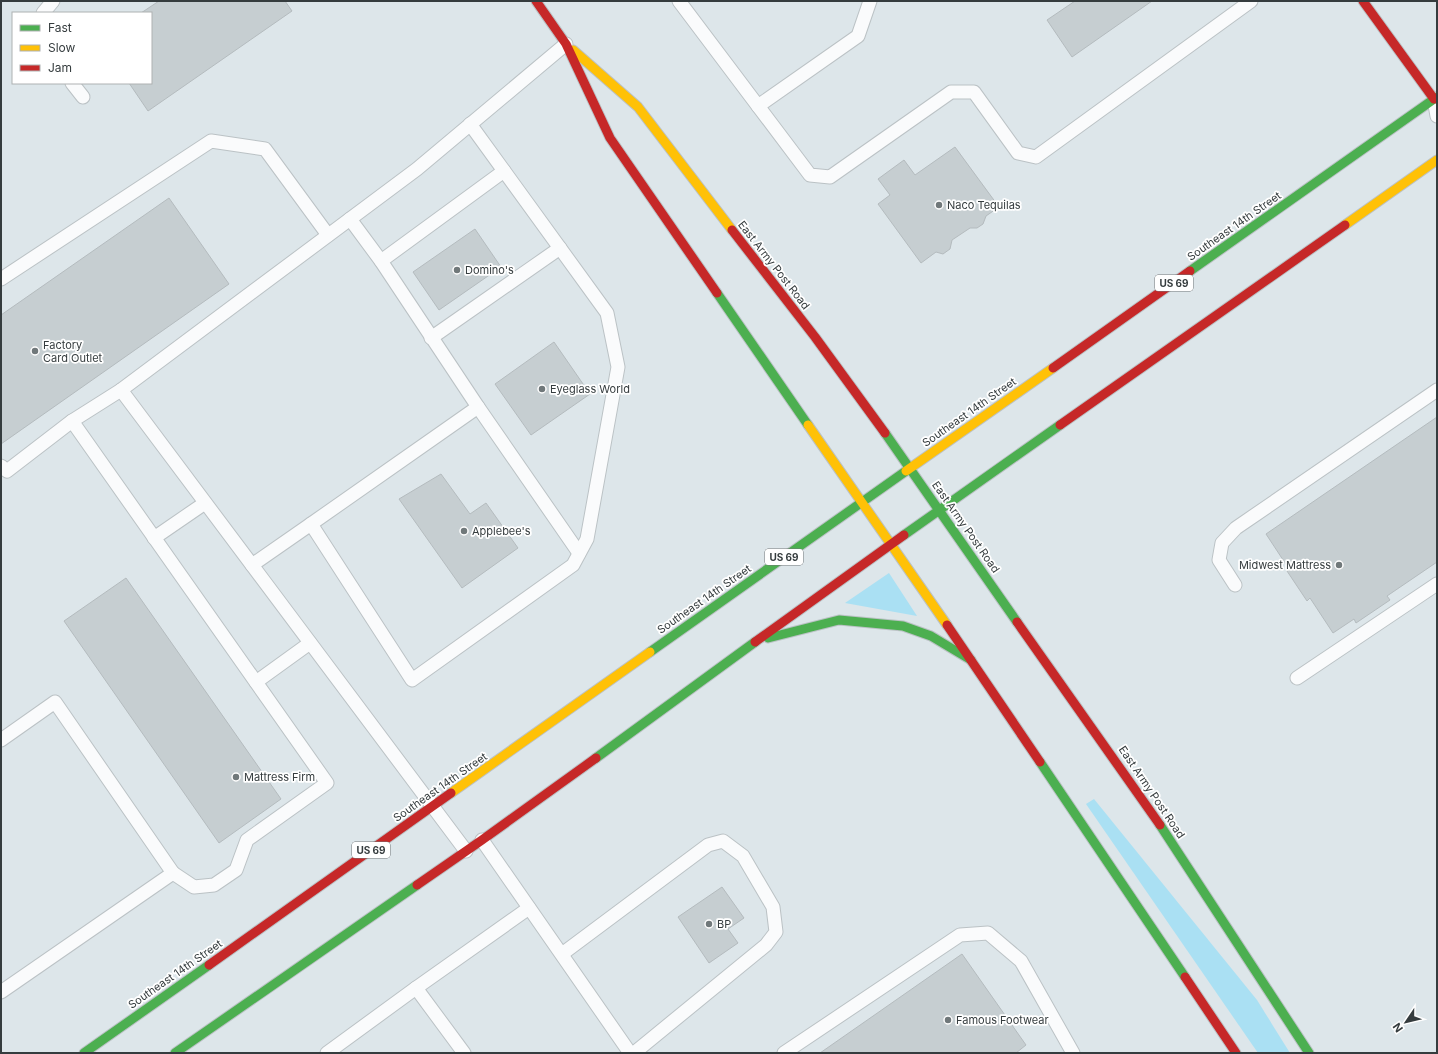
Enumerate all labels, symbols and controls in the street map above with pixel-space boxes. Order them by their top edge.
legend [12,12,152,84]
text: Fast [48,20,72,35]
text: Slow [48,40,76,55]
text: Jam [48,60,72,75]
street label: Southeast 14th Street [1184,188,1284,264]
place label: Naco Tequilas [947,198,1021,212]
marker: Naco Tequilas [934,200,944,210]
street label: East Army Post Road [735,218,813,312]
place label: Domino's [465,263,514,277]
marker: Domino's [452,265,462,275]
road number: US 69 [1155,275,1193,291]
place label: Factory Card Outlet [43,338,103,365]
marker: Factory Card Outlet [30,346,40,356]
street label: Southeast 14th Street [919,374,1019,450]
place label: Eyeglass World [550,382,630,396]
marker: Eyeglass World [537,384,547,394]
street label: East Army Post Road [929,479,1003,575]
place label: Applebee's [472,524,531,538]
marker: Applebee's [459,526,469,536]
road number: US 69 [765,549,803,565]
place label: Midwest Mattress [1239,558,1331,572]
marker: Midwest Mattress [1334,560,1344,570]
street label: Southeast 14th Street [654,561,754,637]
street label: East Army Post Road [1116,743,1188,841]
street label: Southeast 14th Street [390,749,490,825]
place label: Mattress Firm [244,770,315,784]
marker: Mattress Firm [231,772,241,782]
road number: US 69 [352,842,390,858]
place label: BP [717,917,731,931]
marker: BP [704,919,714,929]
street label: Southeast 14th Street [125,936,225,1012]
north arrow [1386,1002,1426,1042]
place label: Famous Footwear [956,1013,1049,1027]
marker: Famous Footwear [943,1015,953,1025]
text: N [1390,1020,1406,1035]

